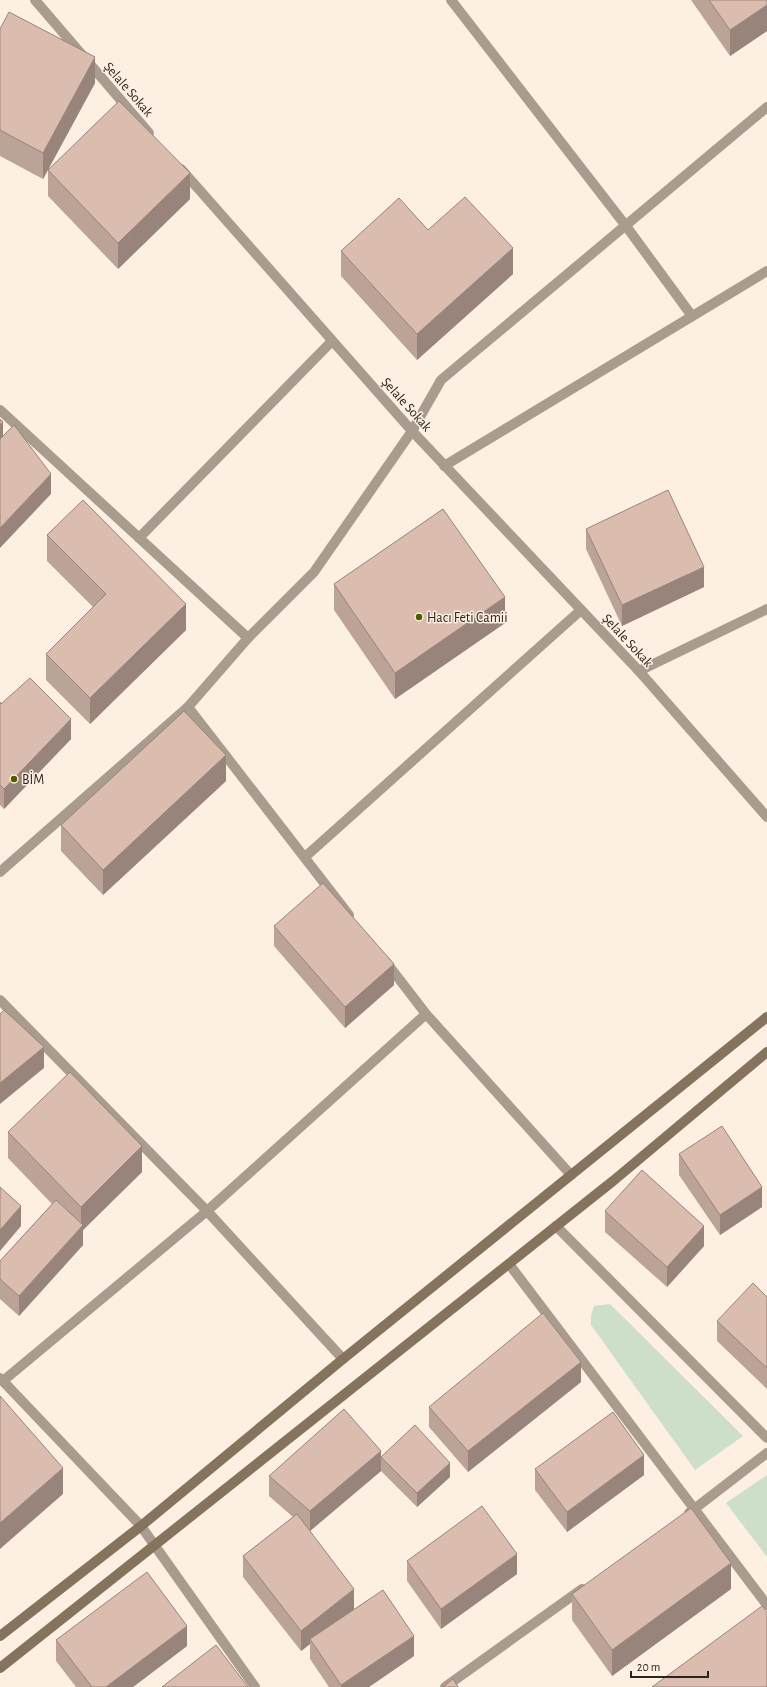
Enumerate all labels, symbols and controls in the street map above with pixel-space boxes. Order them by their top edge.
street label: Şelale Sokak [101,60,156,120]
street label: Şelale Sokak [379,375,434,435]
place label: Hacı Feti Camii [427,611,508,625]
street label: Şelale Sokak [599,611,656,670]
marker: Hacı Feti Camii [414,612,424,622]
place label: BİM [22,770,44,787]
marker: BİM [9,774,19,784]
scale bar [631,1653,708,1679]
text: 20 m [637,1661,660,1673]

